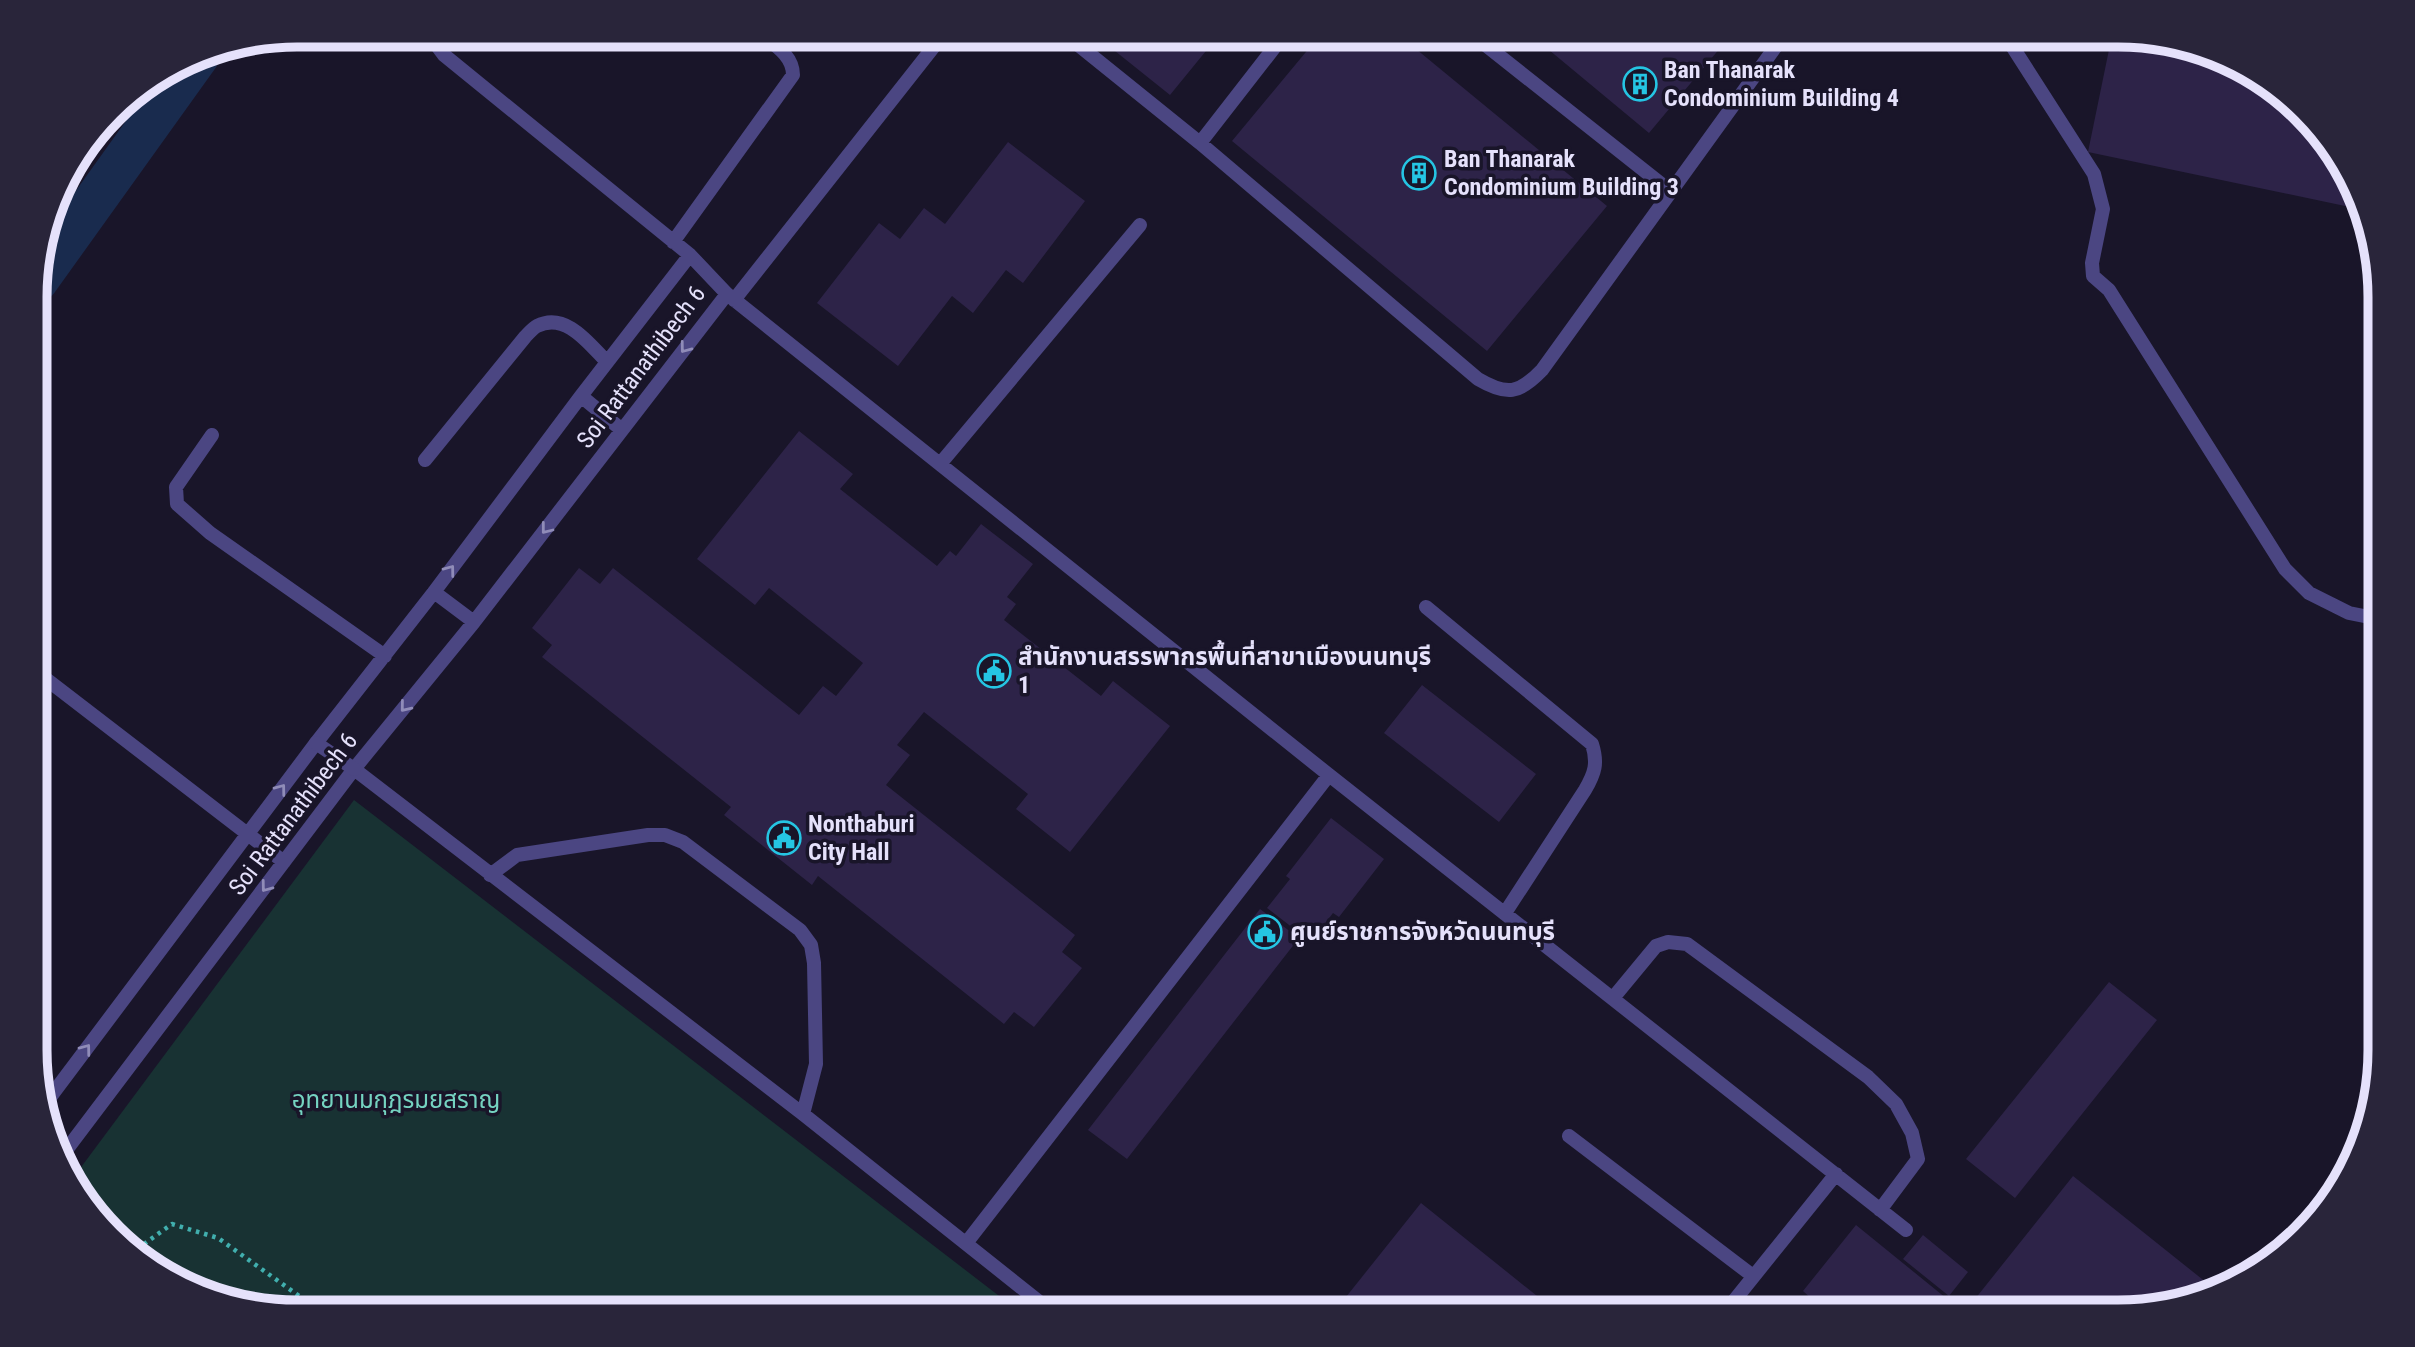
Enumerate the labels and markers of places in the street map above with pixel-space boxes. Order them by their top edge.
place label: Ban Thanarak Condominium Building 4 [1664,56,1899,112]
building icon: Ban Thanarak Condominium Building 4 [1621,65,1659,103]
place label: Ban Thanarak Condominium Building 3 [1444,145,1679,201]
building icon: Ban Thanarak Condominium Building 3 [1400,154,1438,192]
place label: สำนักงานสรรพากรพื้นที่สาขาเมืองนนทบุรี 1 [1018,640,1431,699]
public building icon: สำนักงานสรรพากรพื้นที่สาขาเมืองนนทบุรี 1 [975,652,1013,690]
place label: Nonthaburi City Hall [808,810,915,866]
public building icon: Nonthaburi City Hall [765,819,803,857]
public building icon: ศูนย์ราชการจังหวัดนนทบุรี [1246,913,1284,951]
place label: ศูนย์ราชการจังหวัดนนทบุรี [1290,918,1555,947]

